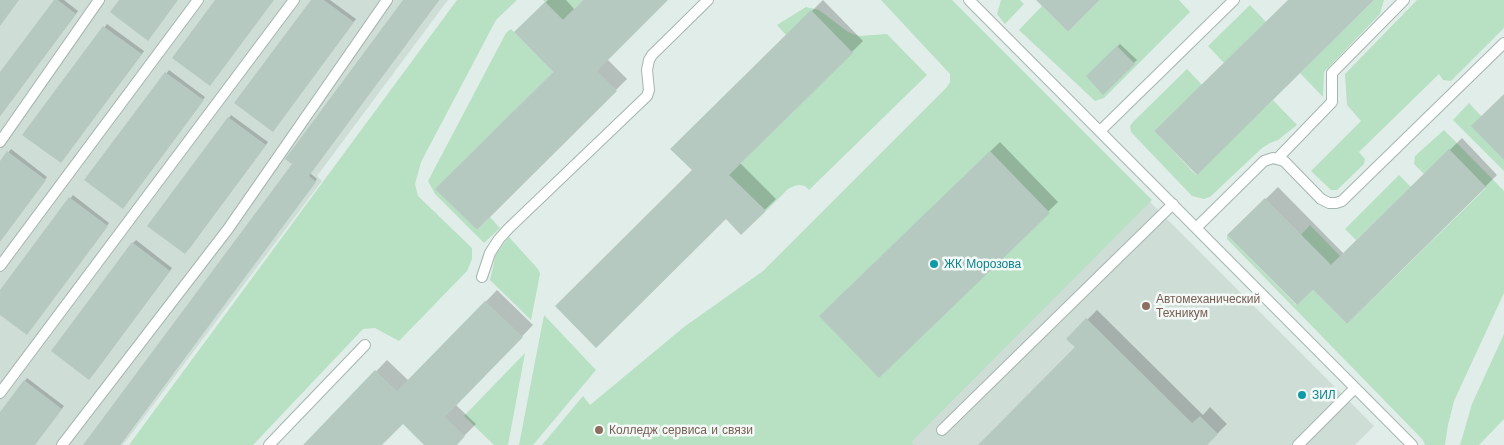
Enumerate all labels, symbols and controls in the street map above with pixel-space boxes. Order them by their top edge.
place label: ЖК Морозова [944,257,1021,271]
marker: ЖК Морозова [928,258,940,270]
place label: Автомеханический Техникум [1156,292,1260,320]
marker: Автомеханический Техникум [1140,300,1152,312]
place label: ЗИЛ [1312,388,1336,402]
marker: ЗИЛ [1296,389,1308,401]
place label: Колледж сервиса и связи [609,423,753,437]
marker: Колледж сервиса и связи [593,424,605,436]

